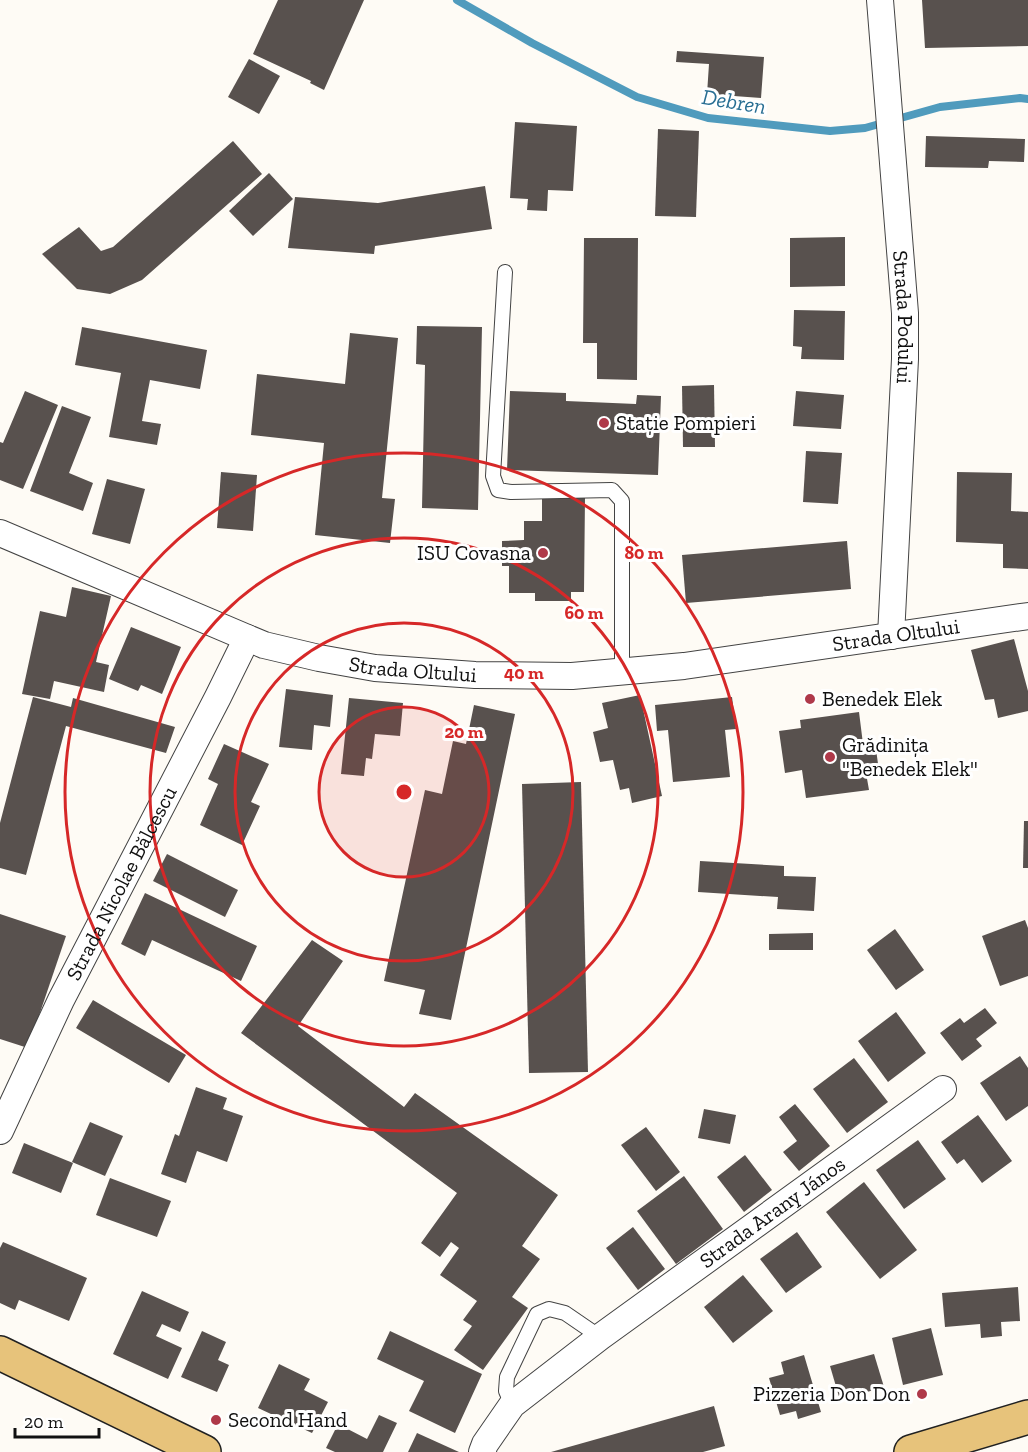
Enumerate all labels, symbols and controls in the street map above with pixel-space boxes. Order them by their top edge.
water label: Debren [700,83,768,120]
street label: Strada Podului [888,249,918,384]
place label: Stație Pompieri [616,410,756,435]
marker: Stație Pompieri [597,416,611,430]
place label: ISU Covasna [417,540,531,565]
text: 80 m [624,542,664,564]
marker: ISU Covasna [536,546,550,560]
text: 60 m [564,602,604,624]
street label: Strada Oltului [831,613,961,656]
street label: Strada Oltului [347,651,478,687]
text: 40 m [504,662,544,684]
place label: Benedek Elek [822,686,942,711]
marker: Benedek Elek [803,692,817,706]
text: 20 m [444,721,484,743]
place label: Grădinița "Benedek Elek" [842,732,978,781]
marker: Grădinița "Benedek Elek" [823,750,837,764]
street label: Strada Nicolae Bălcescu [60,782,182,984]
centre of rings [394,782,414,802]
street label: Strada Arany János [694,1151,850,1273]
place label: Pizzeria Don Don [753,1381,910,1406]
marker: Pizzeria Don Don [915,1387,929,1401]
scale bar [15,1401,99,1439]
place label: Second Hand [228,1407,348,1432]
text: 20 m [24,1411,64,1433]
marker: Second Hand [209,1413,223,1427]

